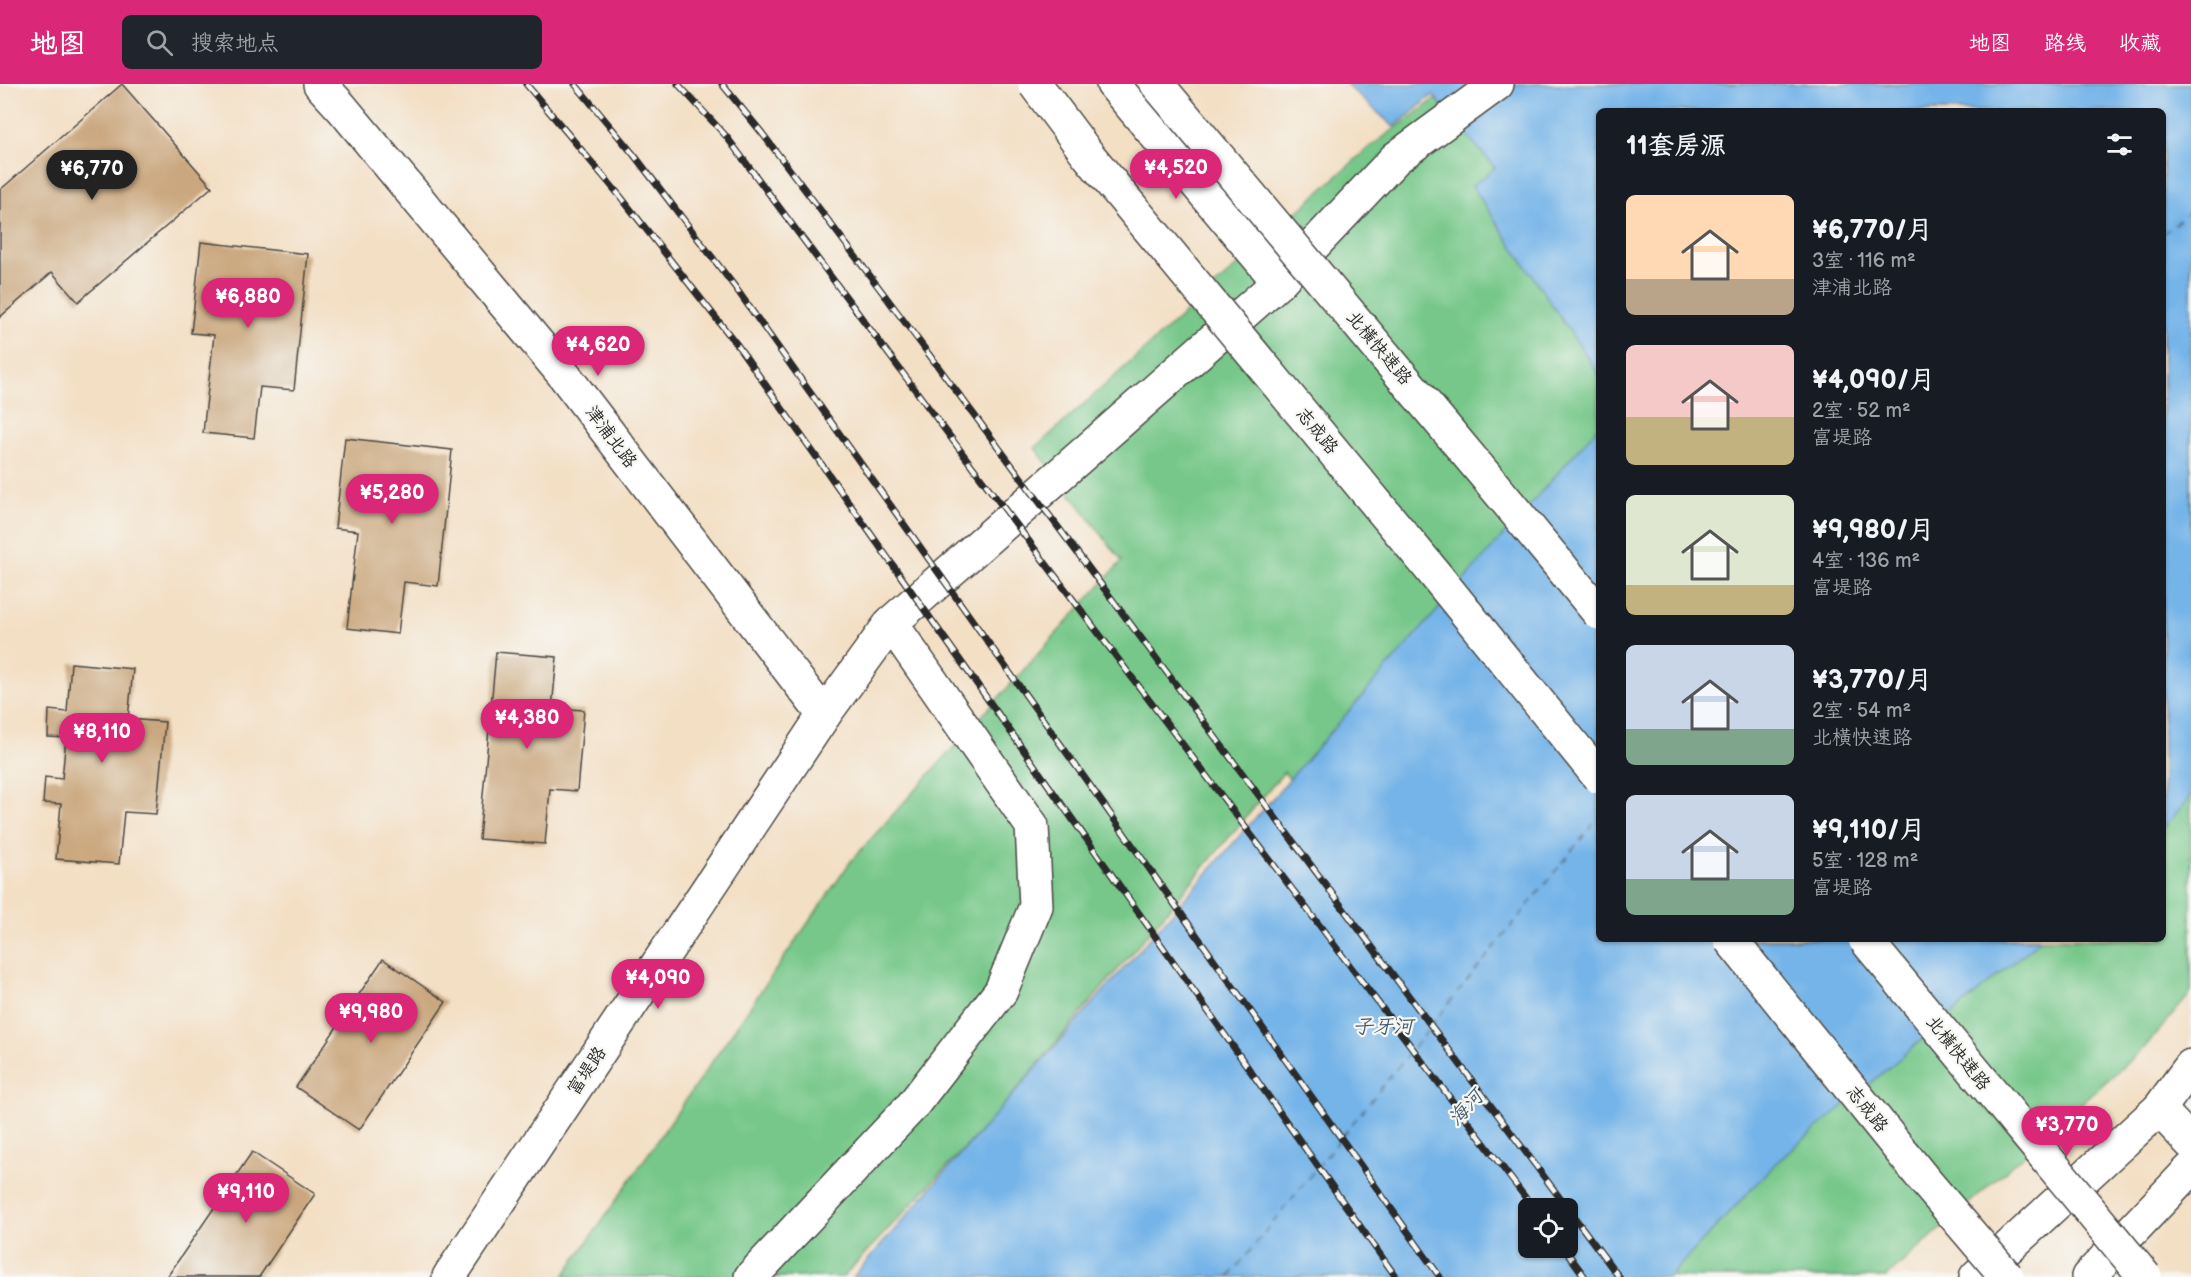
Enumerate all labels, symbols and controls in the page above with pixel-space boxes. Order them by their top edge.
search box [122,15,542,69]
icon: search [143,26,176,59]
text: 地图 [30,28,86,61]
text: 搜索地点 [191,30,279,57]
text: 地图 [1969,31,2011,56]
text: 路线 [2044,31,2086,56]
text: 收藏 [2119,31,2161,56]
icon: filters [2103,128,2136,161]
text: 11套房源 [1626,131,1726,162]
pin: ¥4,520 [1127,149,1225,200]
pin: ¥6,770 [43,150,141,201]
text: ¥4,520 [1144,156,1208,180]
text: ¥6,770 [60,157,124,181]
text: ¥6,770/月 [1812,215,1933,246]
icon: home [1674,219,1746,291]
text: 3室 · 116 m² [1812,249,1916,273]
text: 津浦北路 [1812,276,1892,300]
pin: ¥6,880 [199,278,297,329]
text: ¥6,880 [215,285,281,309]
street label: 北横快速路 [1342,307,1416,389]
pin: ¥4,620 [549,326,647,377]
text: ¥4,620 [566,333,630,357]
text: ¥4,090/月 [1812,365,1935,396]
icon: home [1674,369,1746,441]
text: 2室 · 52 m² [1812,399,1911,423]
street label: 津浦北路 [581,402,641,472]
street label: 志成路 [1292,404,1342,458]
text: 富堤路 [1812,426,1872,450]
pin: ¥5,280 [343,474,441,525]
text: ¥5,280 [360,481,424,505]
text: ¥9,980/月 [1812,515,1935,546]
icon: home [1674,519,1746,591]
text: 4室 · 136 m² [1812,549,1920,573]
text: 富堤路 [1812,576,1872,600]
text: ¥3,770/月 [1812,665,1932,696]
icon: home [1674,669,1746,741]
pin: ¥4,380 [478,699,576,750]
text: 2室 · 54 m² [1812,699,1911,723]
text: ¥4,380 [495,706,559,730]
pin: ¥8,110 [53,713,151,764]
text: ¥8,110 [73,720,131,744]
text: 北横快速路 [1812,726,1912,750]
text: ¥9,110/月 [1812,815,1926,846]
icon: home [1674,819,1746,891]
text: 5室 · 128 m² [1812,849,1918,873]
text: 富堤路 [1812,876,1872,900]
pin: ¥4,090 [609,959,707,1010]
text: ¥4,090 [625,966,691,990]
pin: ¥9,980 [322,993,420,1044]
text: ¥9,980 [339,1000,403,1024]
street label: 北横快速路 [1922,1011,1994,1095]
water label: 子牙河 [1353,1015,1416,1039]
street label: 富堤路 [563,1043,611,1099]
street label: 志成路 [1842,1081,1892,1137]
water label: 海河 [1444,1083,1490,1131]
pin: ¥3,770 [2018,1106,2116,1157]
text: ¥3,770 [2036,1113,2098,1137]
pin: ¥9,110 [197,1173,295,1224]
text: ¥9,110 [217,1180,275,1204]
map controls [1518,1198,1578,1258]
button: locate [1518,1198,1578,1258]

